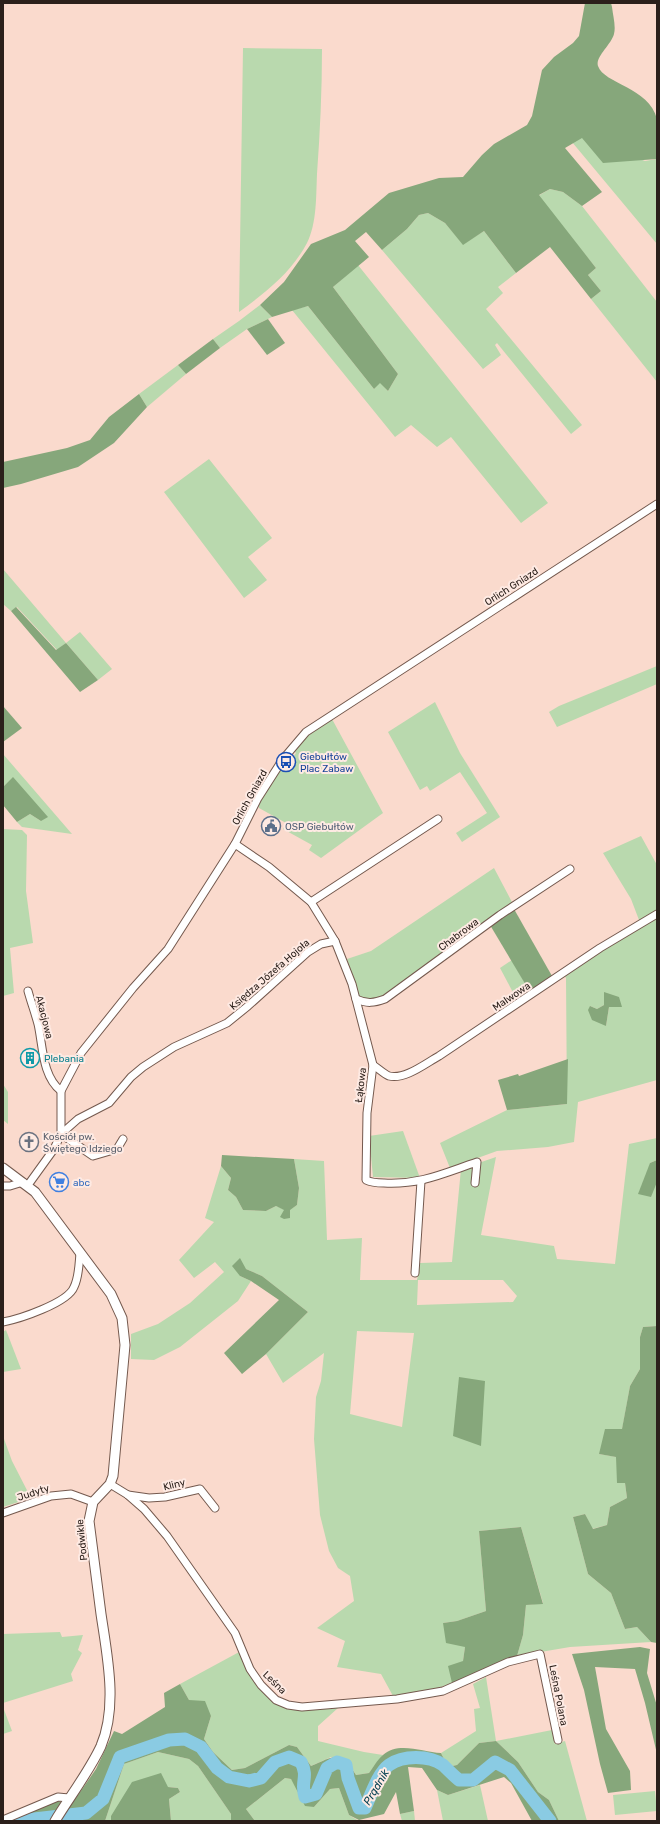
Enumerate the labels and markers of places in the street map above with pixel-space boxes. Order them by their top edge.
bus stop icon: Giebułtów Plac Zabaw [275,751,297,773]
place label: Giebułtów Plac Zabaw [300,751,353,775]
public building icon: OSP Giebułtów [260,815,282,837]
place label: OSP Giebułtów [285,821,354,833]
building icon: Plebania [19,1047,41,1069]
place label: Plebania [44,1053,84,1065]
church icon: Kościół pw. Świętego Idziego [18,1131,40,1153]
place label: Kościół pw. Świętego Idziego [43,1131,123,1155]
supermarket icon: abc [48,1171,70,1193]
place label: abc [73,1177,90,1189]

